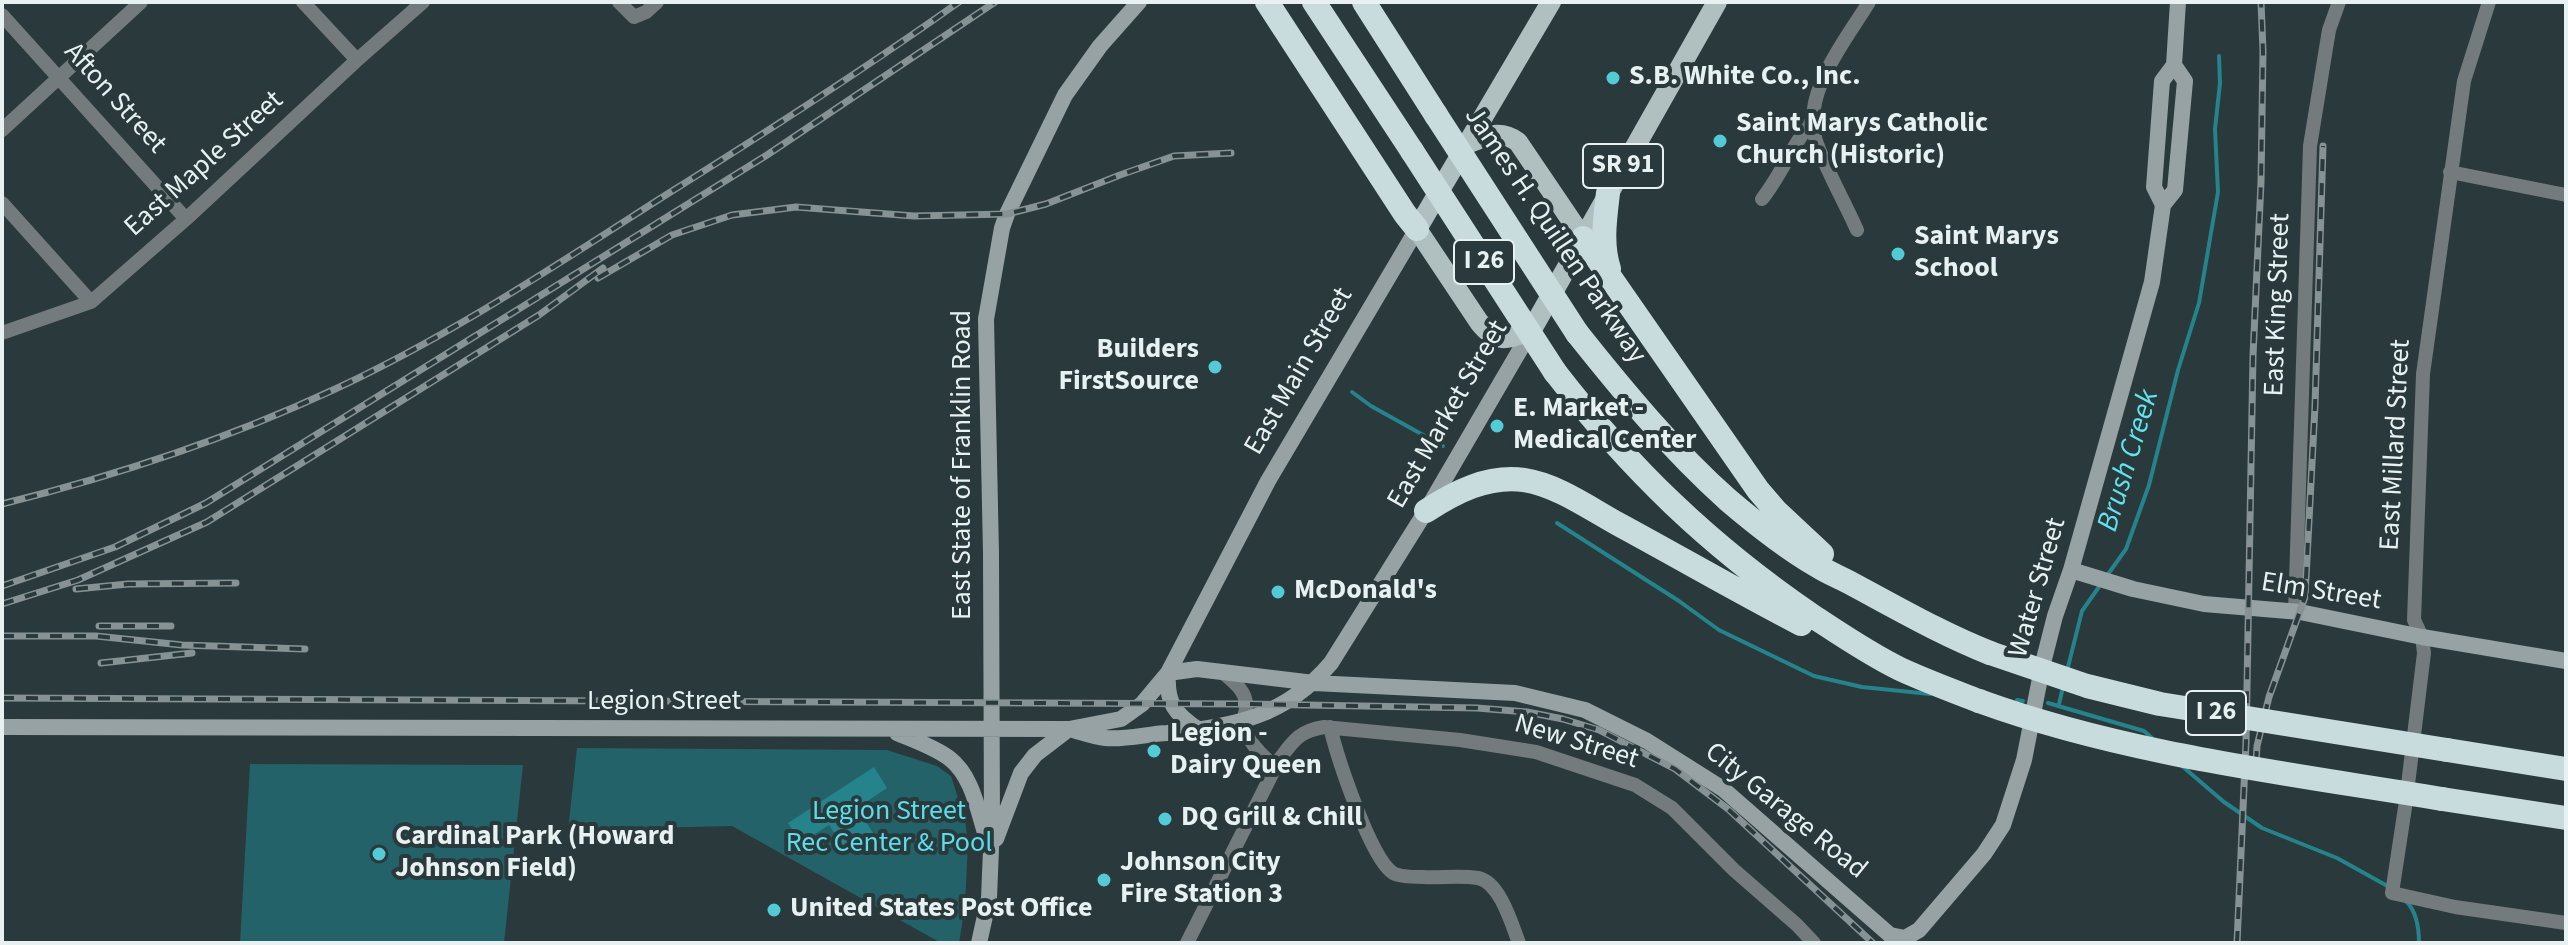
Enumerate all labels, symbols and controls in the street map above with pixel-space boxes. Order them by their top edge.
street label: Afton Street [56,37,172,161]
place label: S.B. White Co., Inc. [1629,61,1861,95]
marker: S.B. White Co., Inc. [1604,69,1622,87]
street label: East Maple Street [119,85,291,245]
street label: James H. Quillen Parkway [1456,101,1652,371]
place label: Saint Marys Catholic Church (Historic) [1736,108,1988,174]
marker: Saint Marys Catholic Church (Historic) [1711,132,1729,150]
road number: SR 91 [1583,144,1663,188]
street label: East King Street [2259,213,2299,397]
place label: Saint Marys School [1914,221,2059,287]
road number: I 26 [1454,240,1514,284]
marker: Saint Marys School [1889,245,1907,263]
street label: East Main Street [1239,282,1361,462]
street label: East State of Franklin Road [947,310,981,620]
street label: East Market Street [1382,315,1516,515]
place label: Builders FirstSource [1058,334,1199,400]
street label: East Millard Street [2375,339,2419,551]
marker: Builders FirstSource [1206,358,1224,376]
water label: Brush Creek [2091,386,2169,536]
place label: E. Market - Medical Center [1513,393,1696,459]
marker: E. Market - Medical Center [1488,417,1506,435]
street label: Water Street [2003,514,2075,662]
street label: Elm Street [2259,567,2383,619]
place label: McDonald's [1294,575,1437,609]
marker: McDonald's [1269,583,1287,601]
street label: Legion Street [587,686,741,720]
road number: I 26 [2186,691,2246,735]
street label: New Street [1510,708,1642,778]
place label: Legion - Dairy Queen [1170,718,1322,784]
street label: City Garage Road [1697,736,1873,888]
marker: Legion - Dairy Queen [1145,742,1163,760]
park label: Legion Street Rec Center & Pool [786,796,992,862]
place label: DQ Grill & Chill [1181,802,1362,836]
marker: DQ Grill & Chill [1156,810,1174,828]
place label: Cardinal Park (Howard Johnson Field) [395,821,675,887]
marker: Cardinal Park (Howard Johnson Field) [370,845,388,863]
place label: Johnson City Fire Station 3 [1120,847,1283,913]
marker: Johnson City Fire Station 3 [1095,871,1113,889]
place label: United States Post Office [790,893,1092,927]
marker: United States Post Office [765,901,783,919]

